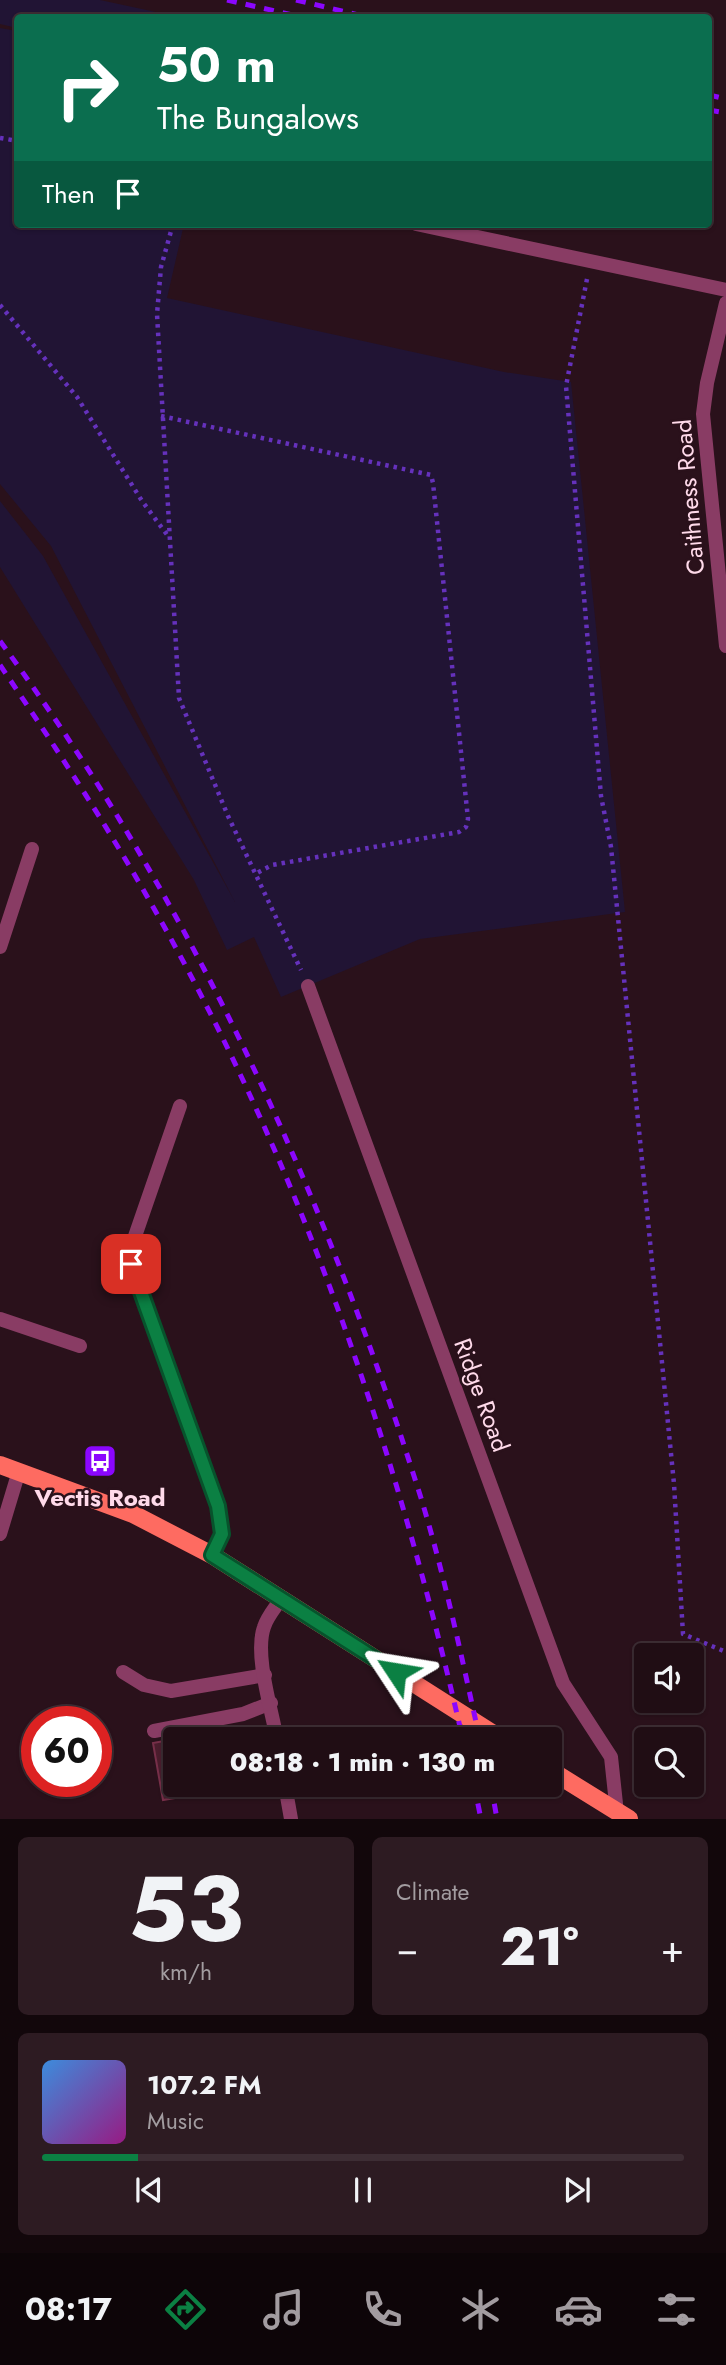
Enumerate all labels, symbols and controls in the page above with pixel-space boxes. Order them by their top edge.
text: 50 m [157,30,276,100]
icon: right [42,42,133,133]
text: The Bungalows [157,95,359,141]
text: Then [42,175,95,213]
icon: arrive [109,175,147,213]
street label: Caithness Road [665,418,713,576]
pin [101,1234,161,1294]
icon: arrive [112,1245,150,1283]
street label: Ridge Road [445,1333,519,1457]
bus stop icon: Vectis Road [81,1442,119,1480]
place label: Vectis Road [33,1480,166,1515]
position arrow [359,1635,433,1709]
map controls [634,1643,704,1797]
button: sound [634,1643,704,1713]
speed limit sign: 60 [21,1706,112,1797]
button: search [634,1727,704,1797]
text: 08:18 · 1 min · 130 m [230,1743,495,1781]
text: 53 [128,1844,244,1975]
text: Climate [396,1875,469,1909]
text: 21° [500,1909,579,1985]
text: − [396,1921,418,1976]
text: + [661,1921,684,1976]
text: km/h [160,1955,212,1989]
text: 107.2 FM [147,2066,261,2104]
text: Music [147,2104,204,2138]
icon: previous [130,2171,168,2209]
icon: pause [344,2171,382,2209]
icon: next [558,2171,596,2209]
icon: directions [161,2285,210,2334]
icon: music [259,2285,308,2334]
icon: phone [358,2285,407,2334]
icon: climate [456,2285,505,2334]
icon: car [554,2285,603,2334]
icon: filters [652,2285,701,2334]
text: 08:17 [25,2286,112,2332]

